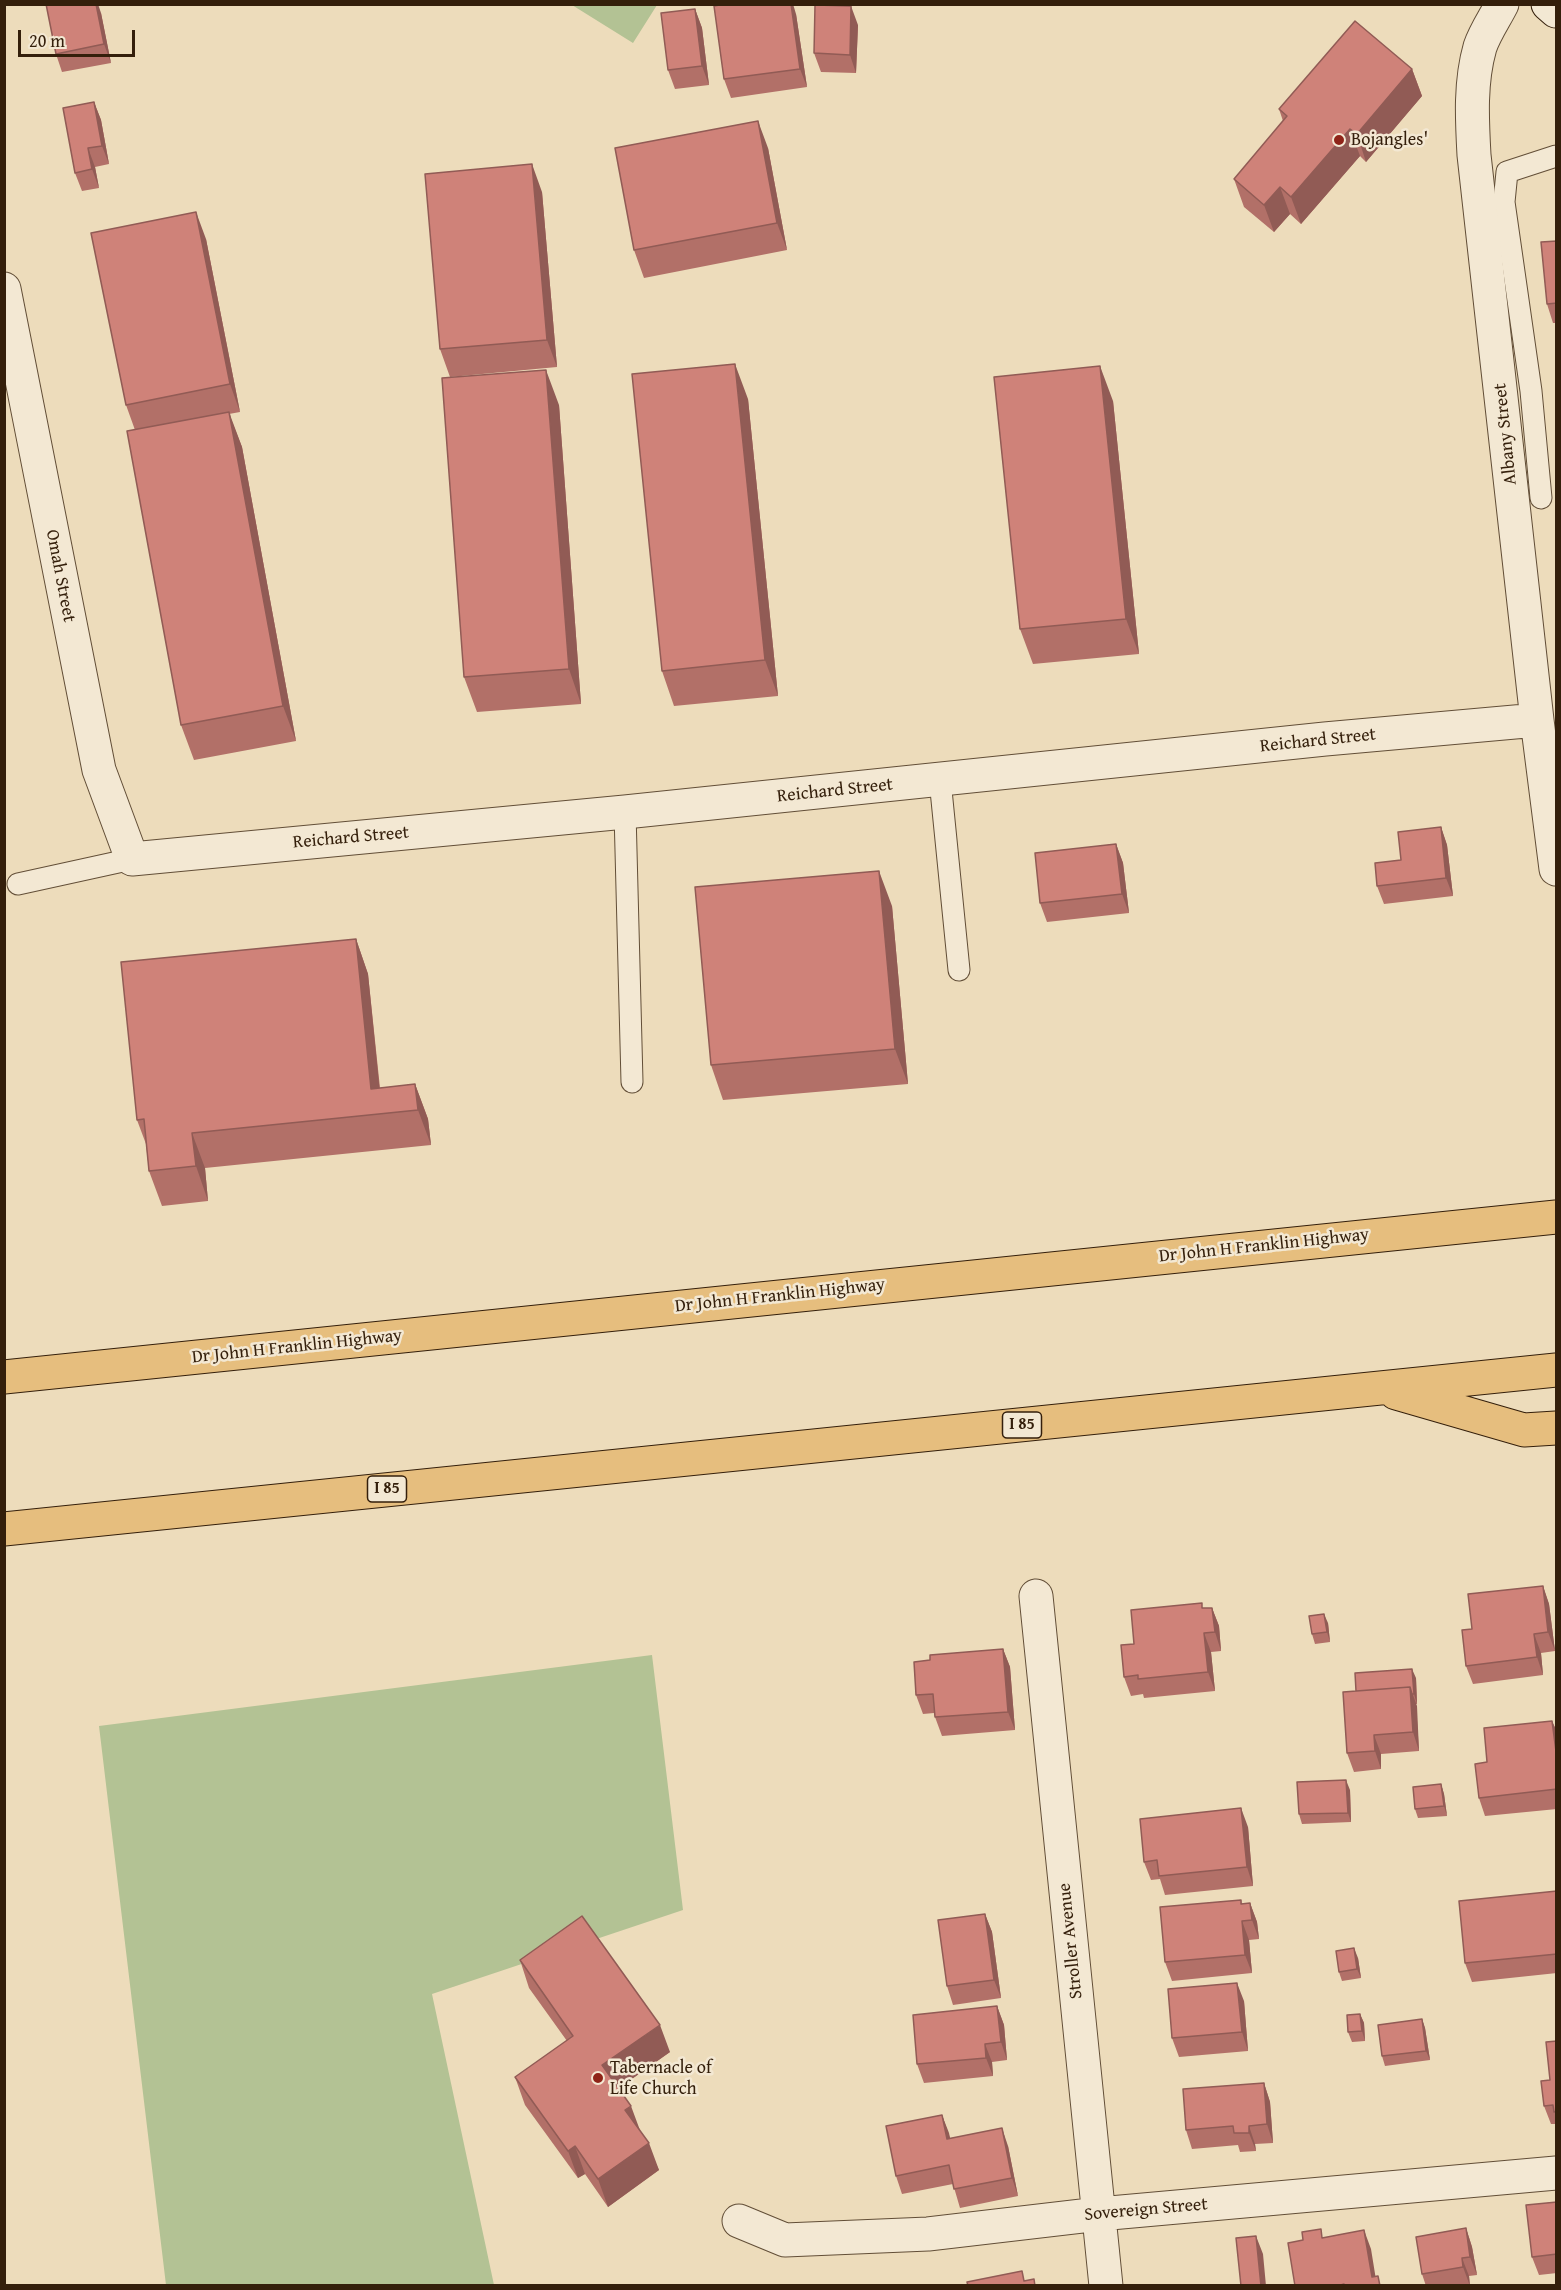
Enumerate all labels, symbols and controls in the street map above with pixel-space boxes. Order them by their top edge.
scale bar [21,18,138,56]
text: 20 m [29,27,65,54]
place label: Bojangles' [1351,129,1428,151]
marker: Bojangles' [1332,133,1346,147]
street label: Albany Street [1490,382,1522,486]
street label: Omah Street [40,528,80,624]
street label: Reichard Street [1259,724,1377,758]
street label: Reichard Street [776,774,894,808]
street label: Reichard Street [292,822,410,854]
street label: Dr John H Franklin Highway [1158,1224,1370,1268]
street label: Dr John H Franklin Highway [674,1274,886,1318]
street label: Dr John H Franklin Highway [191,1325,403,1369]
road number: I 85 [1002,1412,1042,1438]
road number: I 85 [368,1476,406,1502]
street label: Stroller Avenue [1054,1882,1088,2000]
place label: Tabernacle of Life Church [610,2057,712,2100]
marker: Tabernacle of Life Church [591,2071,605,2085]
street label: Sovereign Street [1083,2194,1209,2226]

